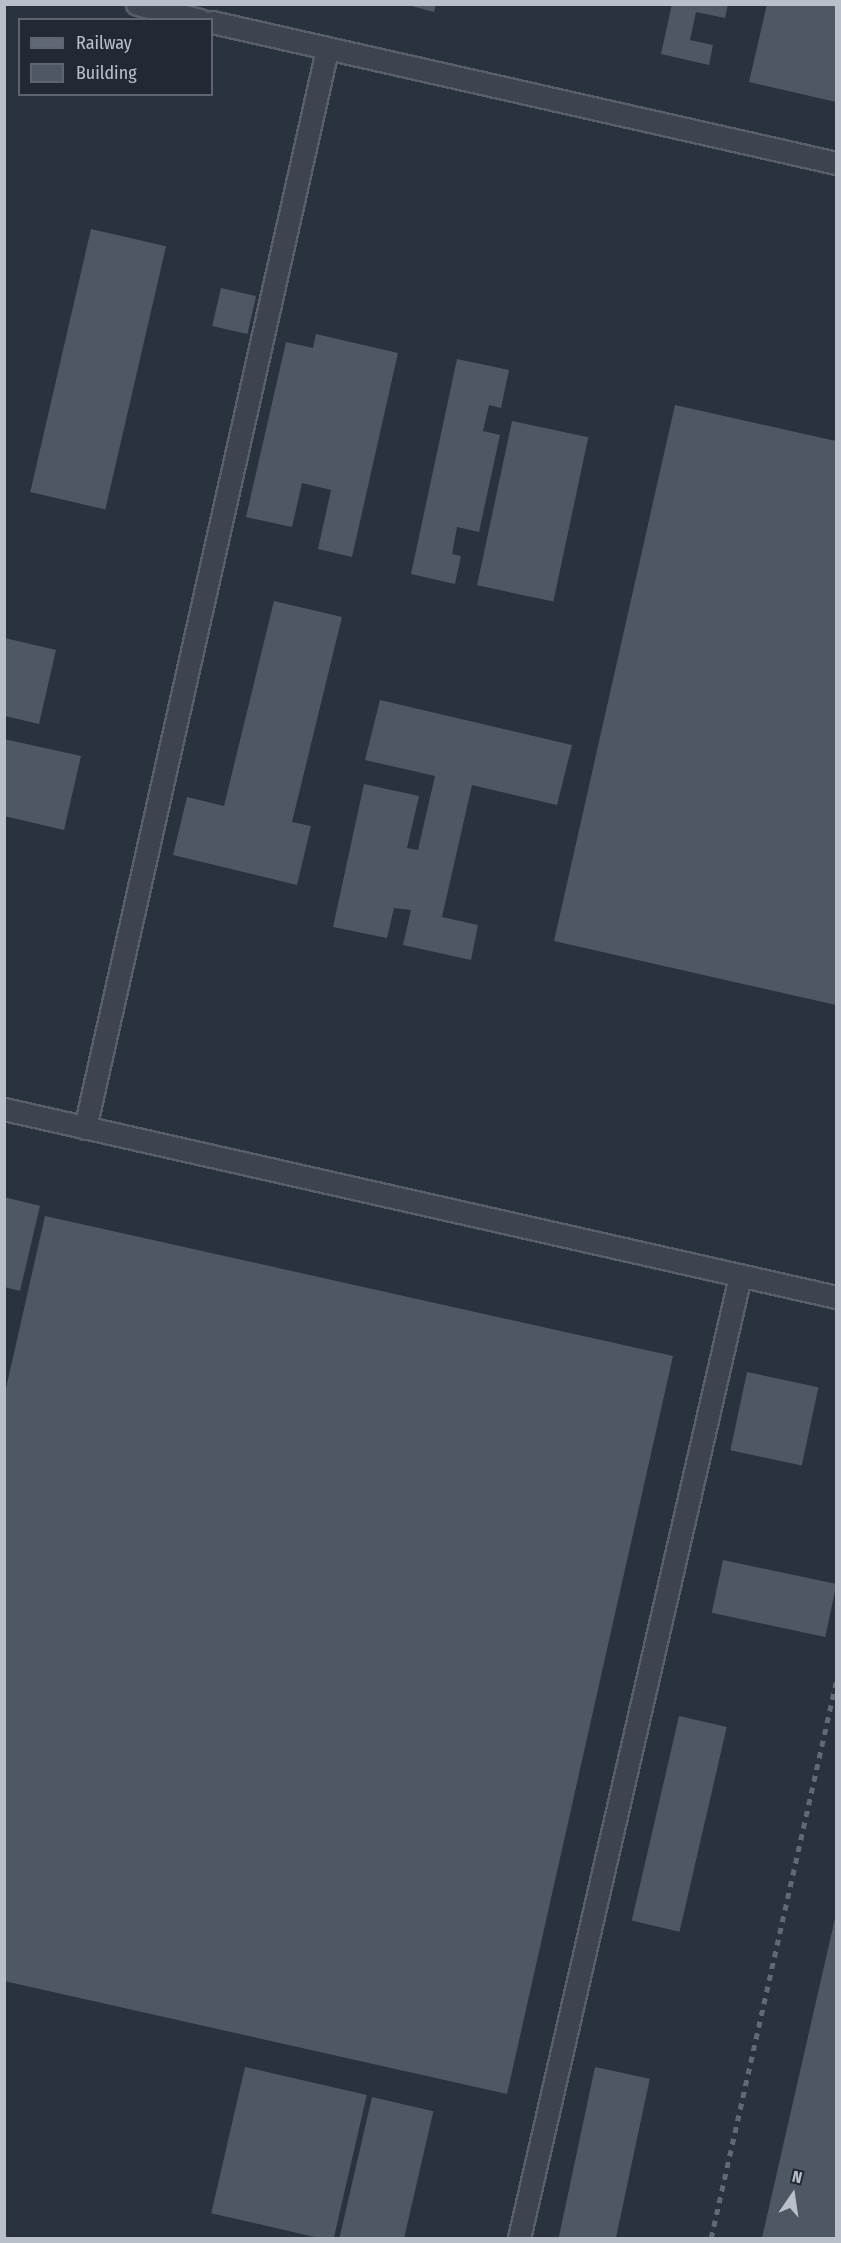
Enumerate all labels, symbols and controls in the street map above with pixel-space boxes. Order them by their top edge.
legend [18,18,213,96]
text: Railway [76,32,132,54]
text: Building [76,62,137,84]
north arrow [763,2165,823,2225]
text: N [790,2167,804,2187]

